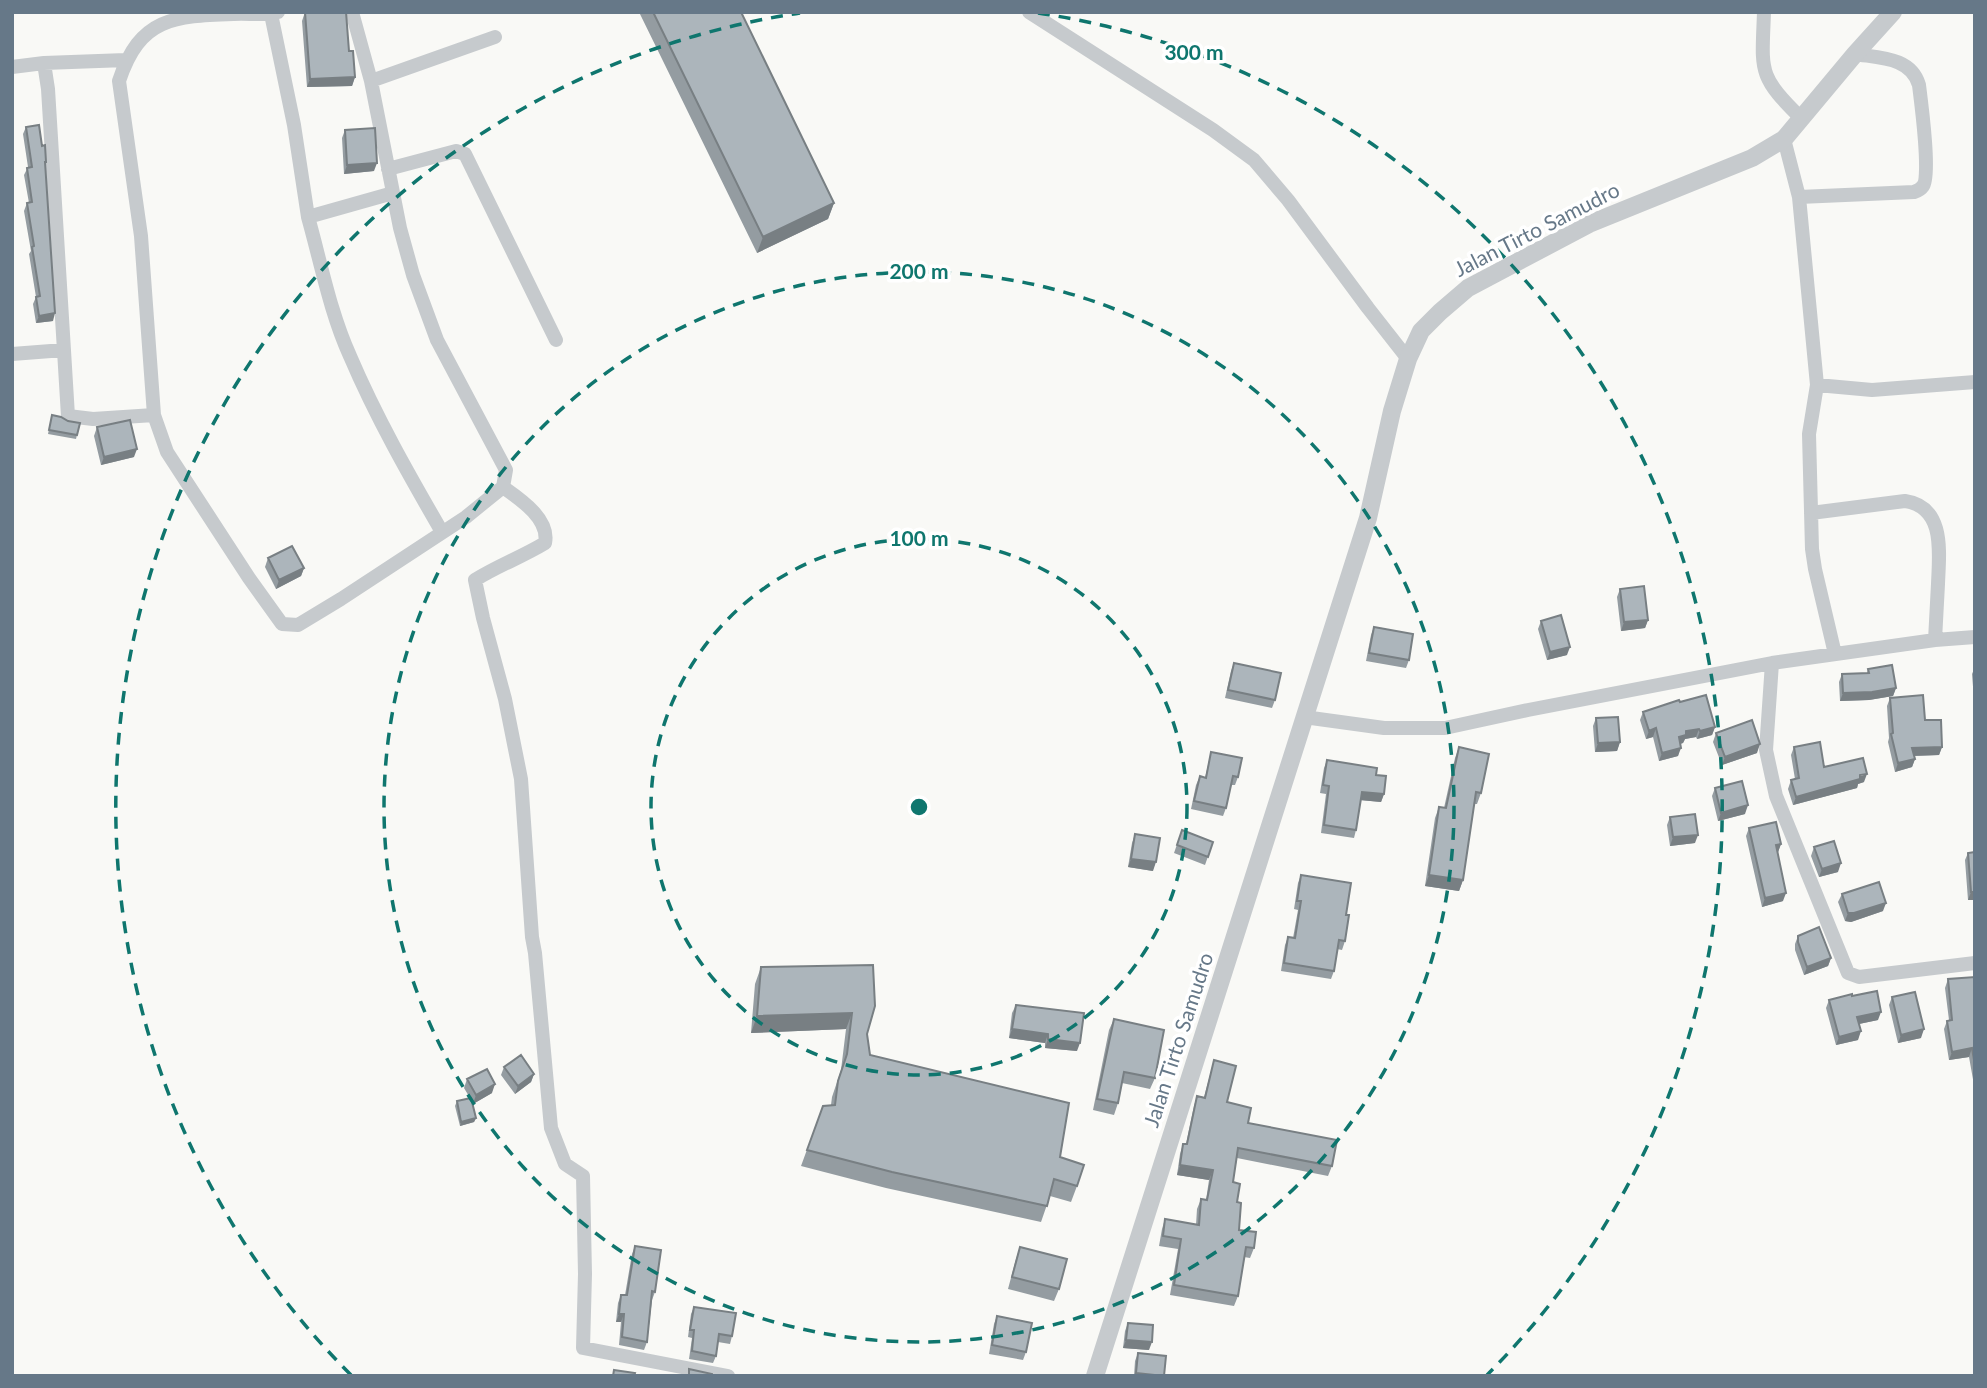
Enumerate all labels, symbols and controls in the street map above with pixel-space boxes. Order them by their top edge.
text: 300 m [1164,39,1224,64]
street label: Jalan Tirto Samudro [1450,176,1623,281]
text: 200 m [889,258,949,283]
text: 100 m [889,525,949,550]
centre of rings [907,795,931,819]
street label: Jalan Tirto Samudro [1138,949,1218,1130]

